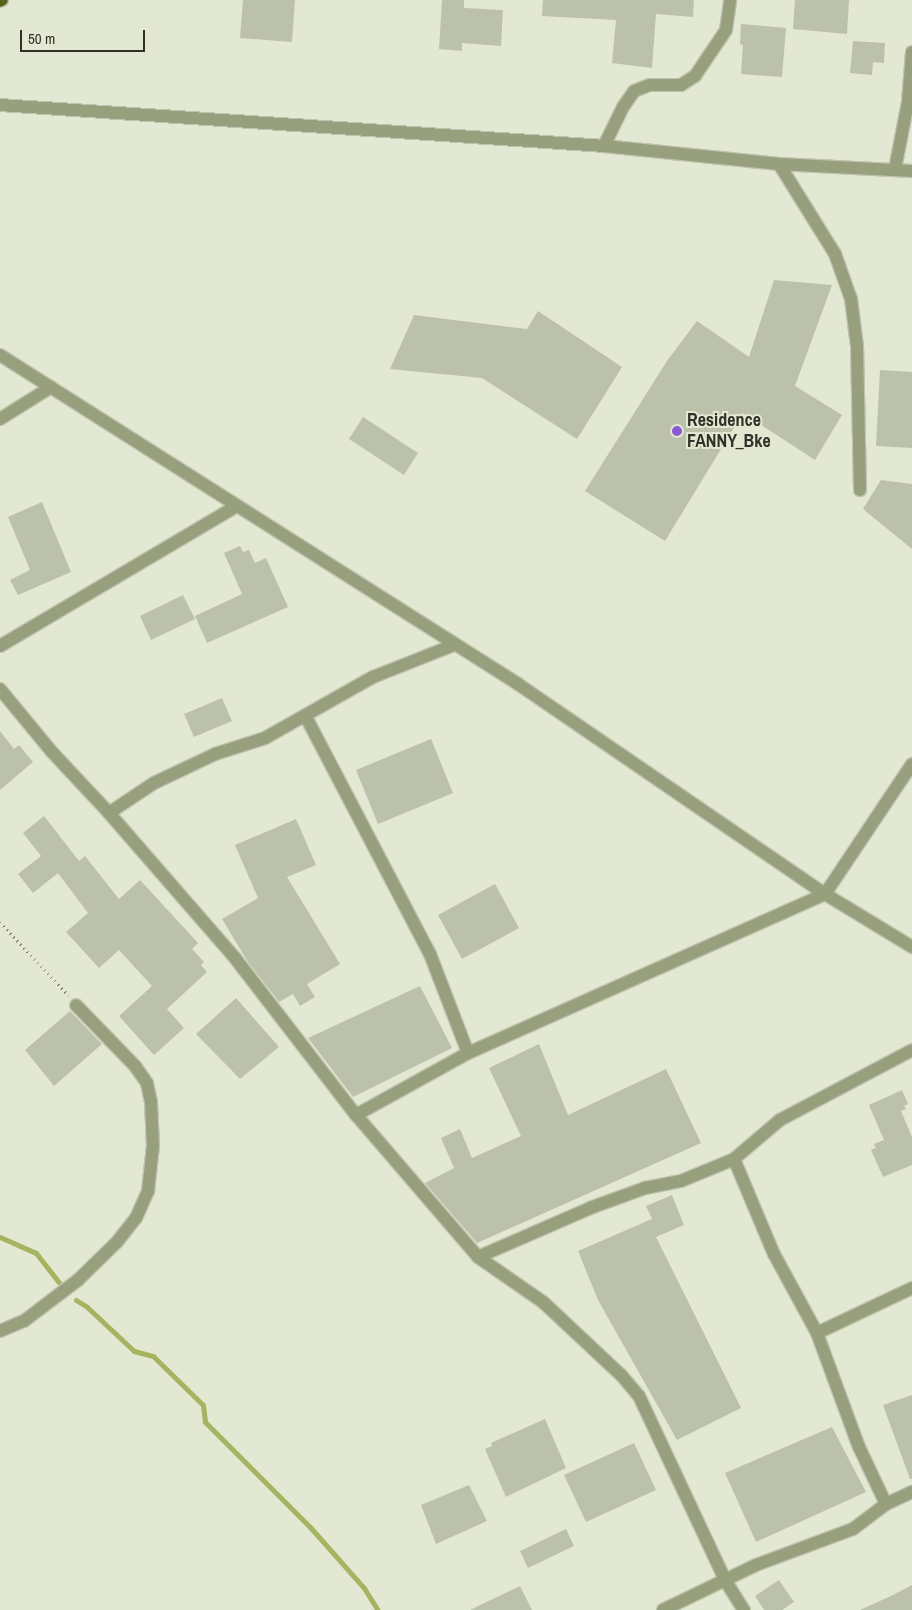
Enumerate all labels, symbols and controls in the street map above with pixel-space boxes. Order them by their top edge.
scale bar [22,20,148,52]
text: 50 m [28,28,55,49]
place label: Residence FANNY_Bke [687,410,771,452]
marker: Residence FANNY_Bke [671,425,683,437]

